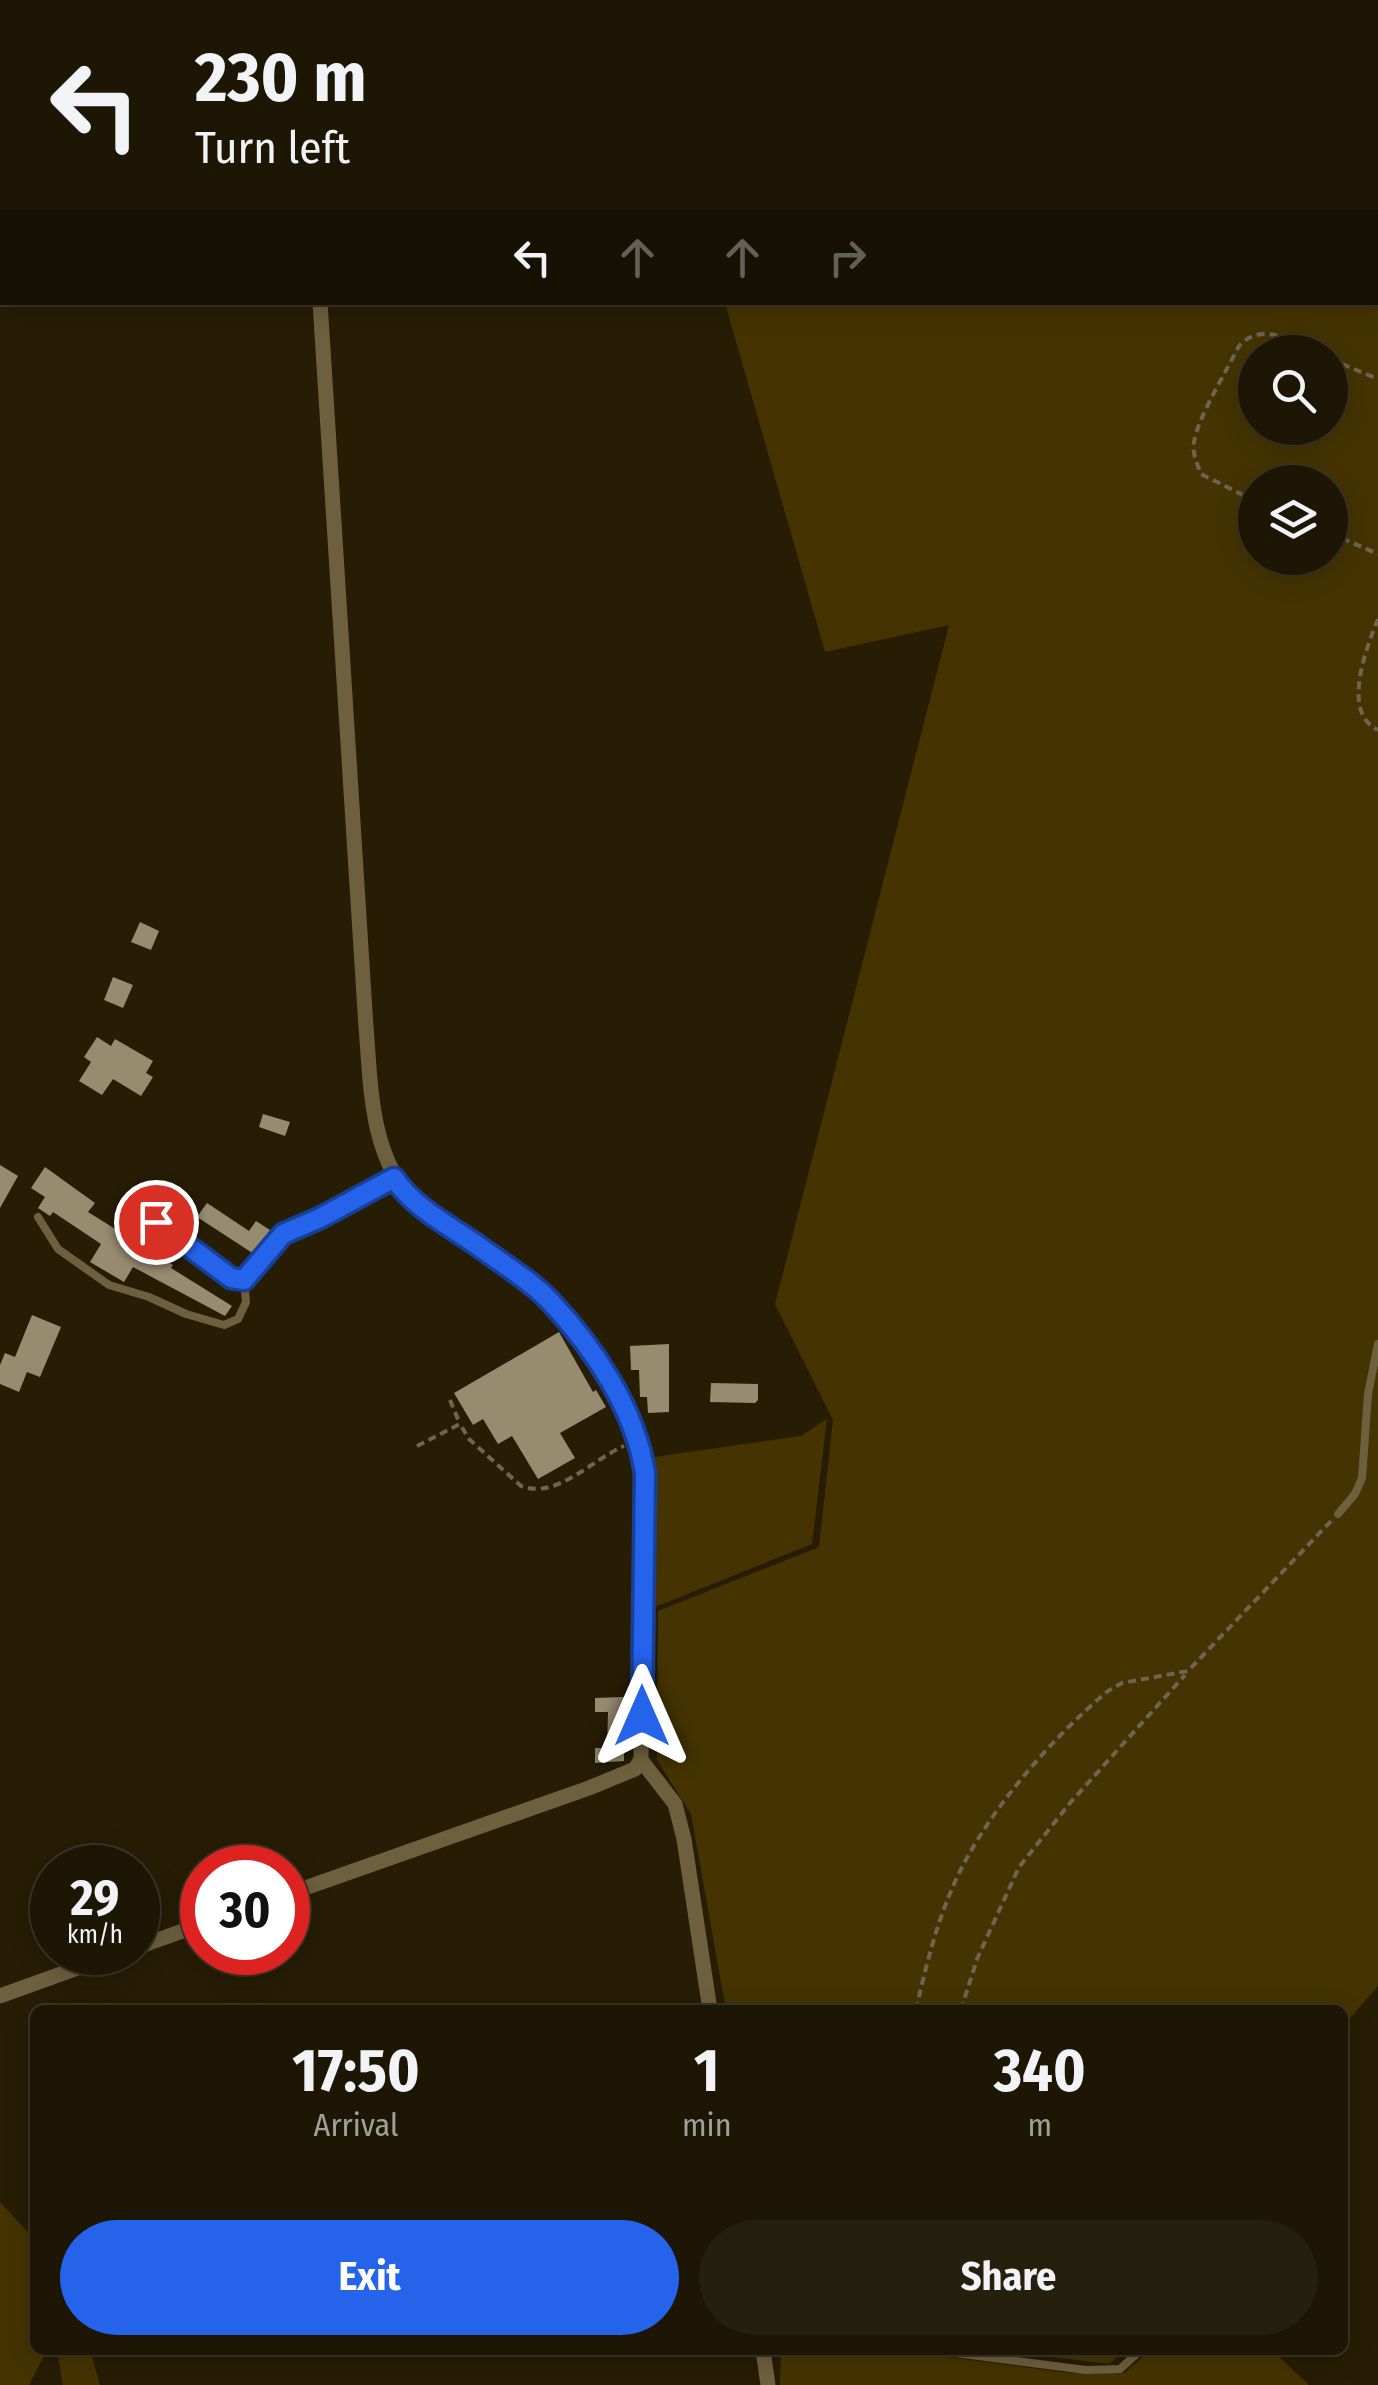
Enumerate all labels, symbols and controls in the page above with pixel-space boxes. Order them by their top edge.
text: 230 m [195,36,367,120]
icon: left [30,40,160,170]
text: Turn left [195,121,350,175]
icon: left [505,230,560,285]
icon: ahead [610,230,665,285]
icon: ahead [715,230,770,285]
icon: right [820,230,875,285]
map controls [1238,335,1348,575]
button: search [1238,335,1348,445]
button: layers [1238,465,1348,575]
pin [114,1180,199,1265]
icon: arrive [129,1195,184,1250]
position arrow [590,1664,694,1768]
speed limit sign: 30 [180,1845,310,1975]
text: 29 [71,1868,119,1928]
text: km/h [67,1920,123,1950]
text: 17:50 [292,2035,420,2107]
text: 1 [694,2035,719,2107]
text: 340 [994,2035,1086,2107]
text: Arrival [314,2106,398,2144]
text: min [682,2106,732,2144]
text: m [1027,2106,1052,2144]
button: Exit [60,2220,679,2335]
button: Share [699,2220,1318,2335]

